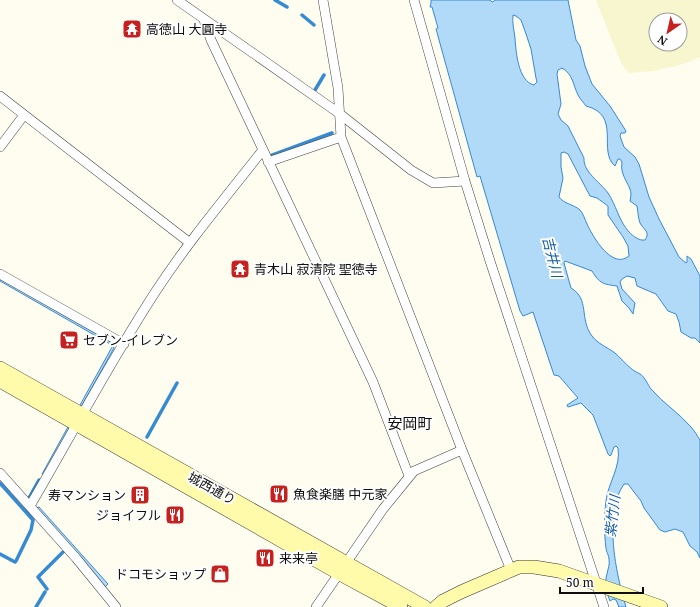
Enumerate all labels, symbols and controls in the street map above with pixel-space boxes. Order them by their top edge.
north arrow [648,12,688,52]
temple icon: 高徳山 大圓寺 [121,18,143,40]
place label: 高徳山 大圓寺 [146,20,227,38]
text: N [654,32,670,49]
water label: 吉井川 [539,234,568,282]
temple icon: 青木山 寂清院 聖徳寺 [229,258,251,280]
place label: 青木山 寂清院 聖徳寺 [254,260,378,278]
supermarket icon: セブン-イレブン [58,329,80,351]
place label: セブン-イレブン [83,331,178,349]
district label: 安岡町 [387,413,433,433]
street label: 城西通り [185,468,239,508]
restaurant icon: 魚食楽膳 中元家 [268,483,290,505]
building icon: 寿マンション [129,484,151,506]
place label: 魚食楽膳 中元家 [293,485,387,503]
place label: 寿マンション [48,486,126,504]
water label: 紫竹川 [600,492,624,538]
restaurant icon: ジョイフル [164,504,186,526]
place label: ジョイフル [96,506,161,524]
restaurant icon: 来来亭 [254,547,276,569]
place label: 来来亭 [279,549,318,567]
shop icon: ドコモショップ [209,563,231,585]
place label: ドコモショップ [115,565,206,583]
scale bar [560,569,643,595]
text: 50 m [566,574,594,591]

